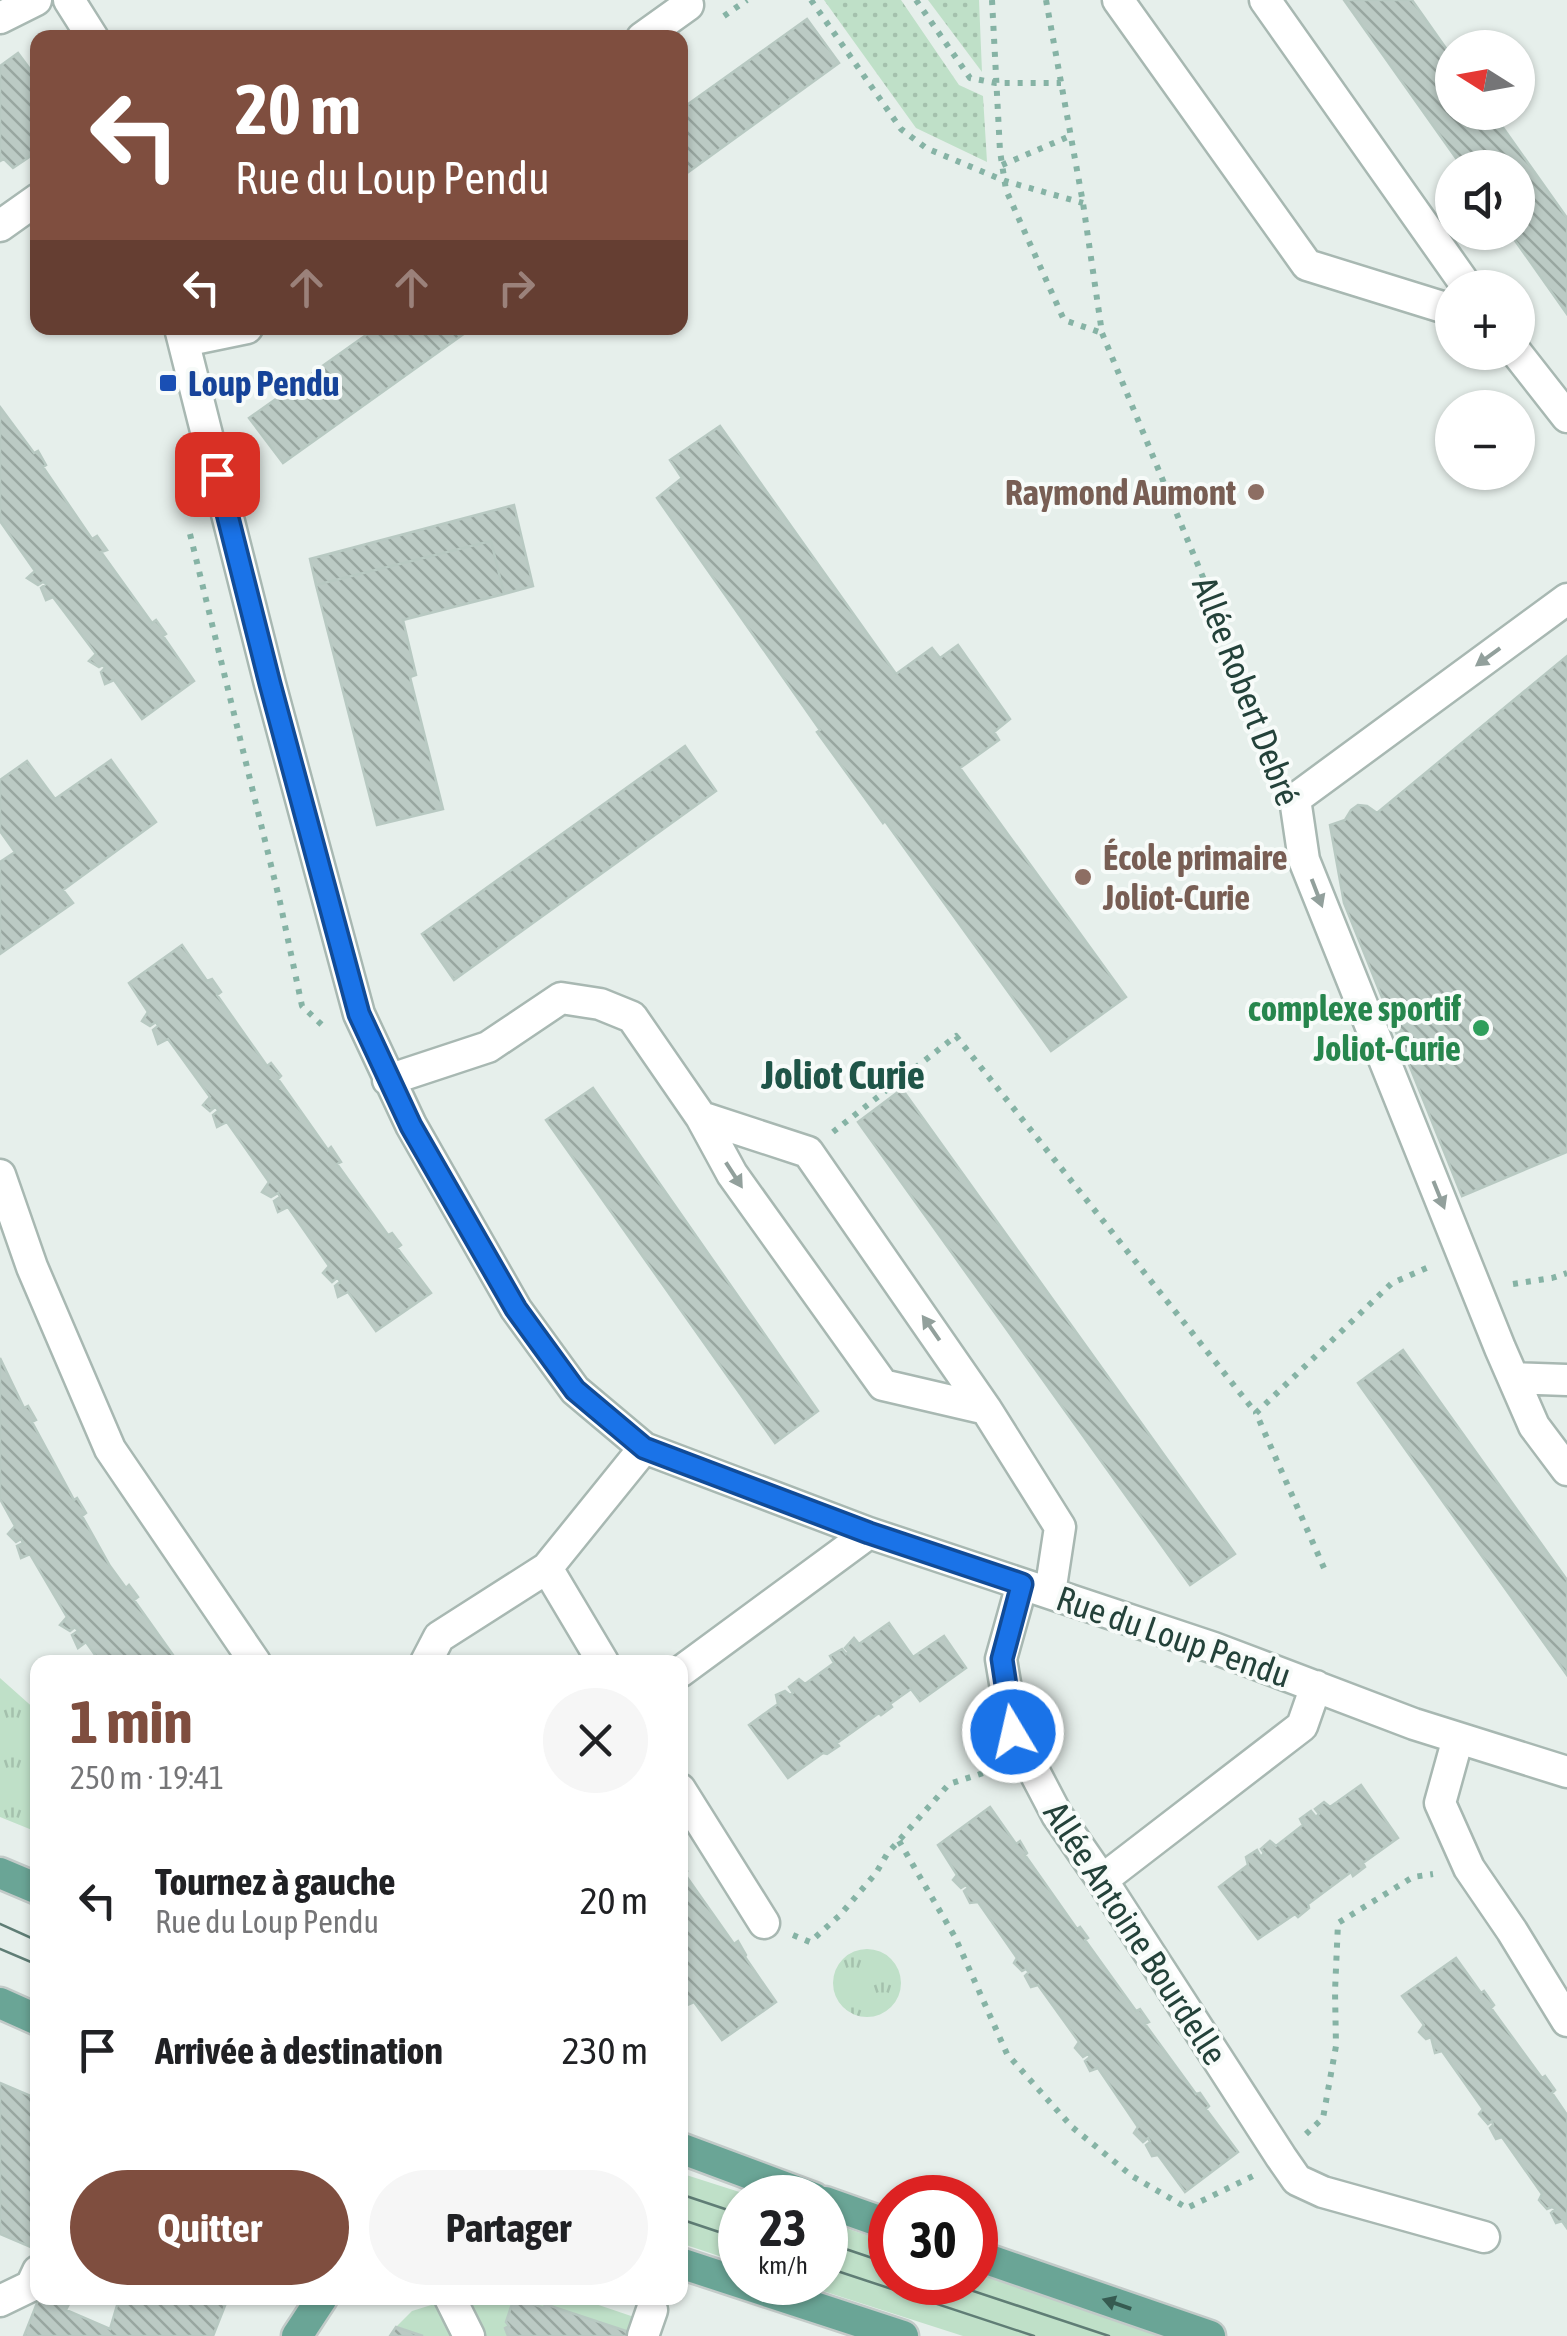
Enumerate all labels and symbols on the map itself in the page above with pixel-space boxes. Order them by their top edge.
north arrow [1435,30,1535,130]
place label: Loup Pendu [188,363,339,403]
marker: Loup Pendu [157,372,179,394]
pin [175,432,260,517]
place label: Raymond Aumont [1005,472,1236,512]
marker: Raymond Aumont [1245,481,1267,503]
street label: Allée Robert Debré [1185,571,1309,811]
one-way arrow [1475,647,1502,666]
place label: École primaire Joliot-Curie [1102,837,1288,917]
marker: École primaire Joliot-Curie [1072,866,1094,888]
one-way arrow [1310,879,1326,909]
place label: complexe sportif Joliot-Curie [1248,988,1461,1068]
marker: complexe sportif Joliot-Curie [1470,1017,1492,1039]
district label: Joliot Curie [760,1052,925,1097]
one-way arrow [725,1162,743,1189]
one-way arrow [1431,1180,1447,1210]
one-way arrow [922,1315,941,1342]
street label: Rue du Loup Pendu [1052,1577,1296,1695]
position arrow [961,1680,1065,1784]
street label: Allée Antoine Bourdelle [1036,1794,1236,2072]
speed limit sign: 30 [868,2175,998,2305]
one-way arrow [1102,2296,1132,2311]

